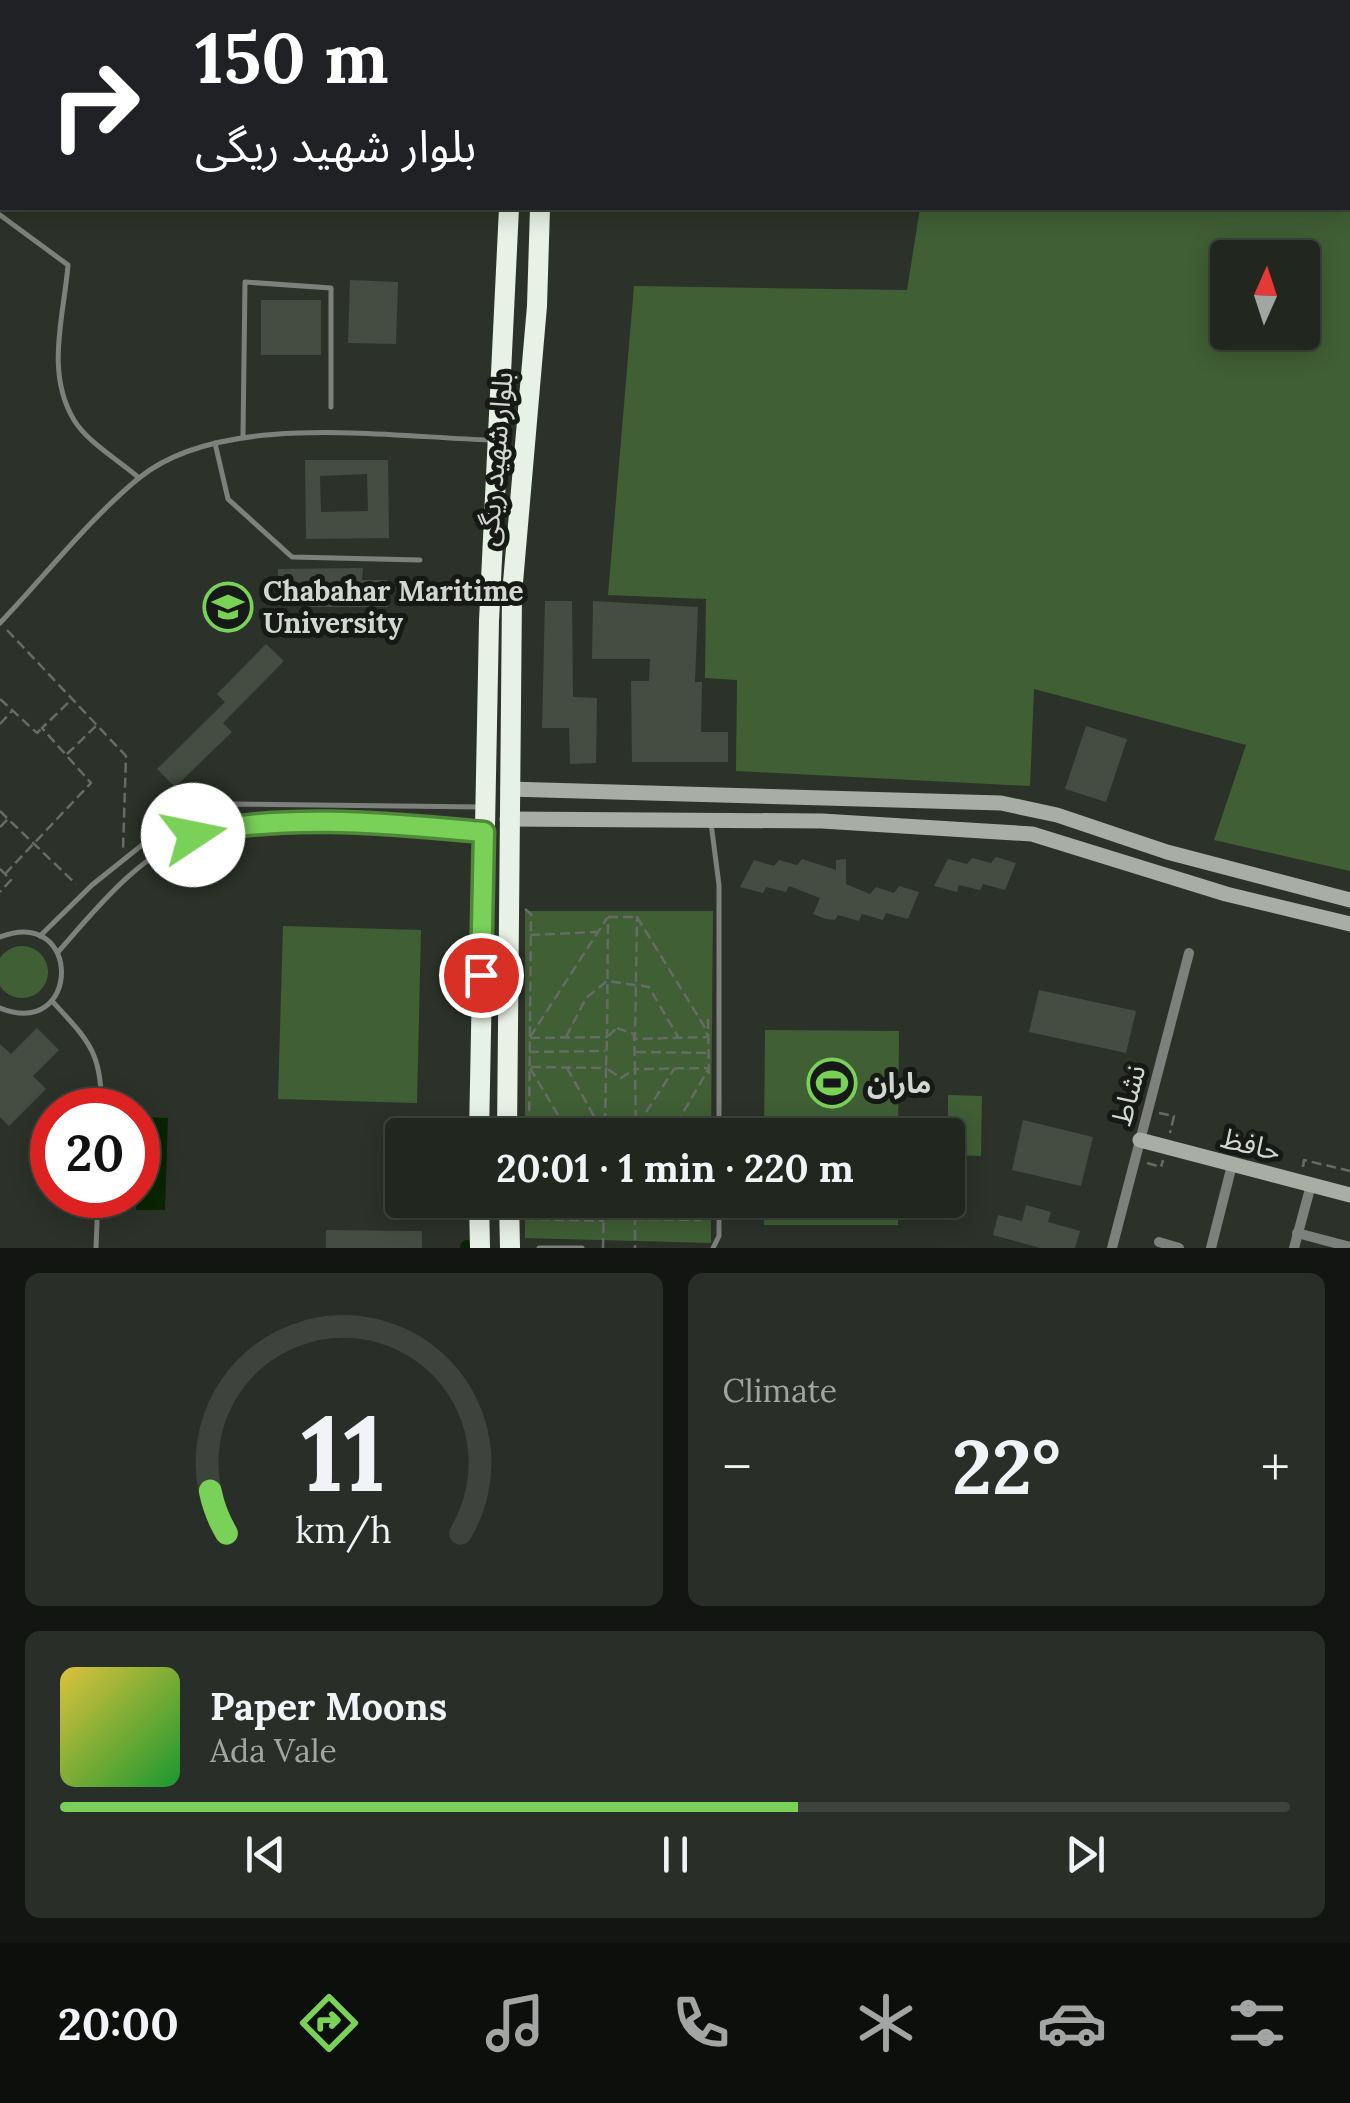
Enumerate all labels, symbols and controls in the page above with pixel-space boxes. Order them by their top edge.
text: 150 m [195,13,389,102]
icon: right [30,40,160,170]
text: بلوار شهید ریگی [195,117,476,174]
north arrow [1210,240,1320,350]
map controls [1210,240,1320,350]
street label: بلوار شهید ریگی [469,370,521,548]
place label: Chabahar Maritime University [263,573,524,641]
school or university icon: Chabahar Maritime University [202,581,254,633]
position arrow [141,783,245,887]
pin [439,933,524,1018]
icon: arrive [454,948,509,1003]
sports icon: ماران [806,1057,858,1109]
street label: نشاط [1103,1061,1153,1129]
place label: ماران [867,1065,931,1101]
speed limit sign: 20 [30,1088,160,1218]
street label: حافظ [1217,1119,1285,1169]
text: 20:01 · 1 min · 220 m [496,1144,854,1192]
text: Climate [723,1370,837,1411]
text: 11 [302,1386,386,1519]
text: 22° [952,1419,1061,1515]
text: − [723,1432,752,1502]
text: + [1261,1432,1290,1502]
text: km/h [295,1507,392,1553]
text: Paper Moons [210,1682,447,1730]
text: Ada Vale [210,1730,337,1771]
icon: previous [238,1827,293,1882]
icon: pause [648,1827,703,1882]
icon: next [1058,1827,1113,1882]
icon: directions [294,1988,364,2058]
icon: music [480,1988,550,2058]
icon: phone [666,1988,736,2058]
icon: climate [851,1988,921,2058]
icon: car [1037,1988,1107,2058]
icon: filters [1222,1988,1292,2058]
text: 20:00 [58,1995,179,2052]

